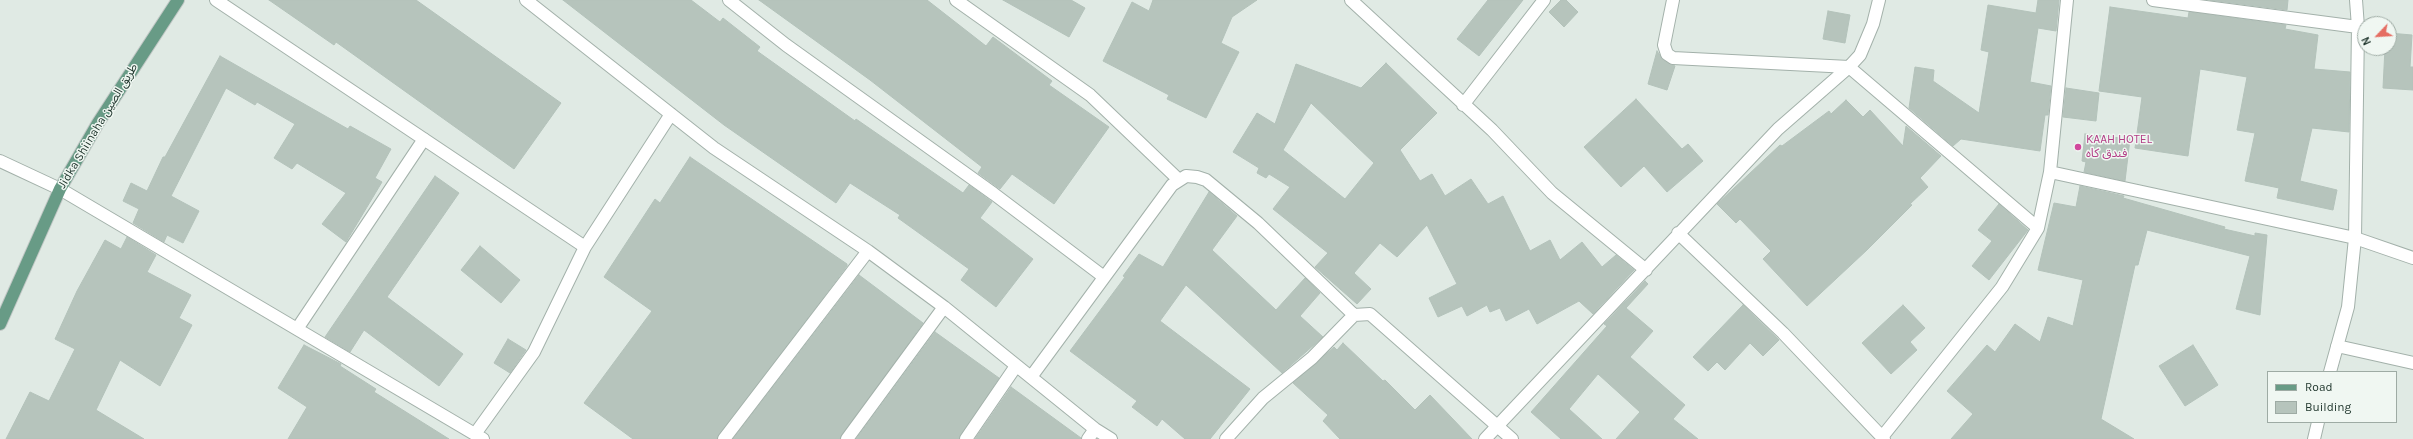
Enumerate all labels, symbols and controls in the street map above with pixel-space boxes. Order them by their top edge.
north arrow [2357,16,2397,56]
text: N [2359,35,2374,47]
street label: Jidka Shiinaha طريق الصين [55,61,141,191]
place label: KAAH HOTEL فندق كاه [2086,133,2152,161]
marker: KAAH HOTEL فندق كاه [2073,142,2083,152]
legend [2267,371,2397,423]
text: Road [2305,380,2333,394]
text: Building [2305,400,2351,414]

